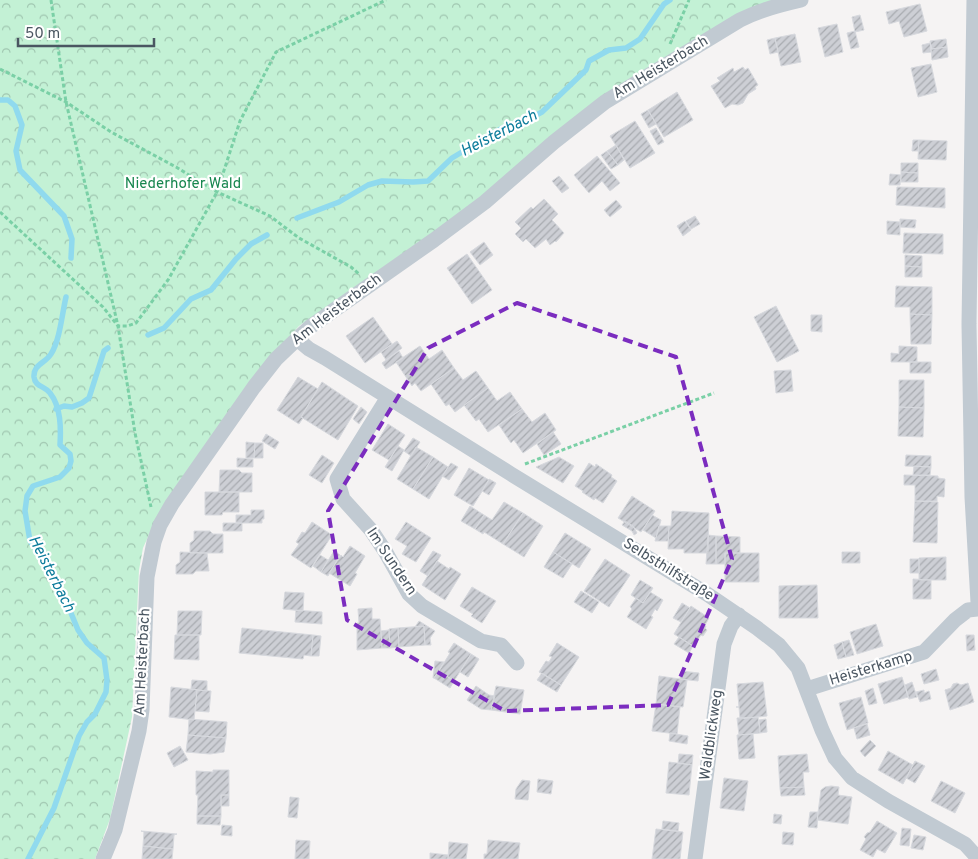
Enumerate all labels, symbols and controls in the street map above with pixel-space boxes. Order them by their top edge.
scale bar [18,15,154,47]
text: 50 m [25,25,60,44]
street label: Am Heisterbach [610,32,712,104]
water label: Heisterbach [457,106,541,162]
park label: Niederhofer Wald [125,175,241,194]
street label: Am Heisterbach [288,270,386,350]
street label: Im Sundern [361,525,421,599]
water label: Heisterbach [23,532,79,616]
street label: Selbsthilfstraße [619,534,717,606]
street label: Am Heisterbach [131,608,155,716]
street label: Heisterkamp [827,647,915,691]
street label: Waldblickweg [696,688,728,782]

